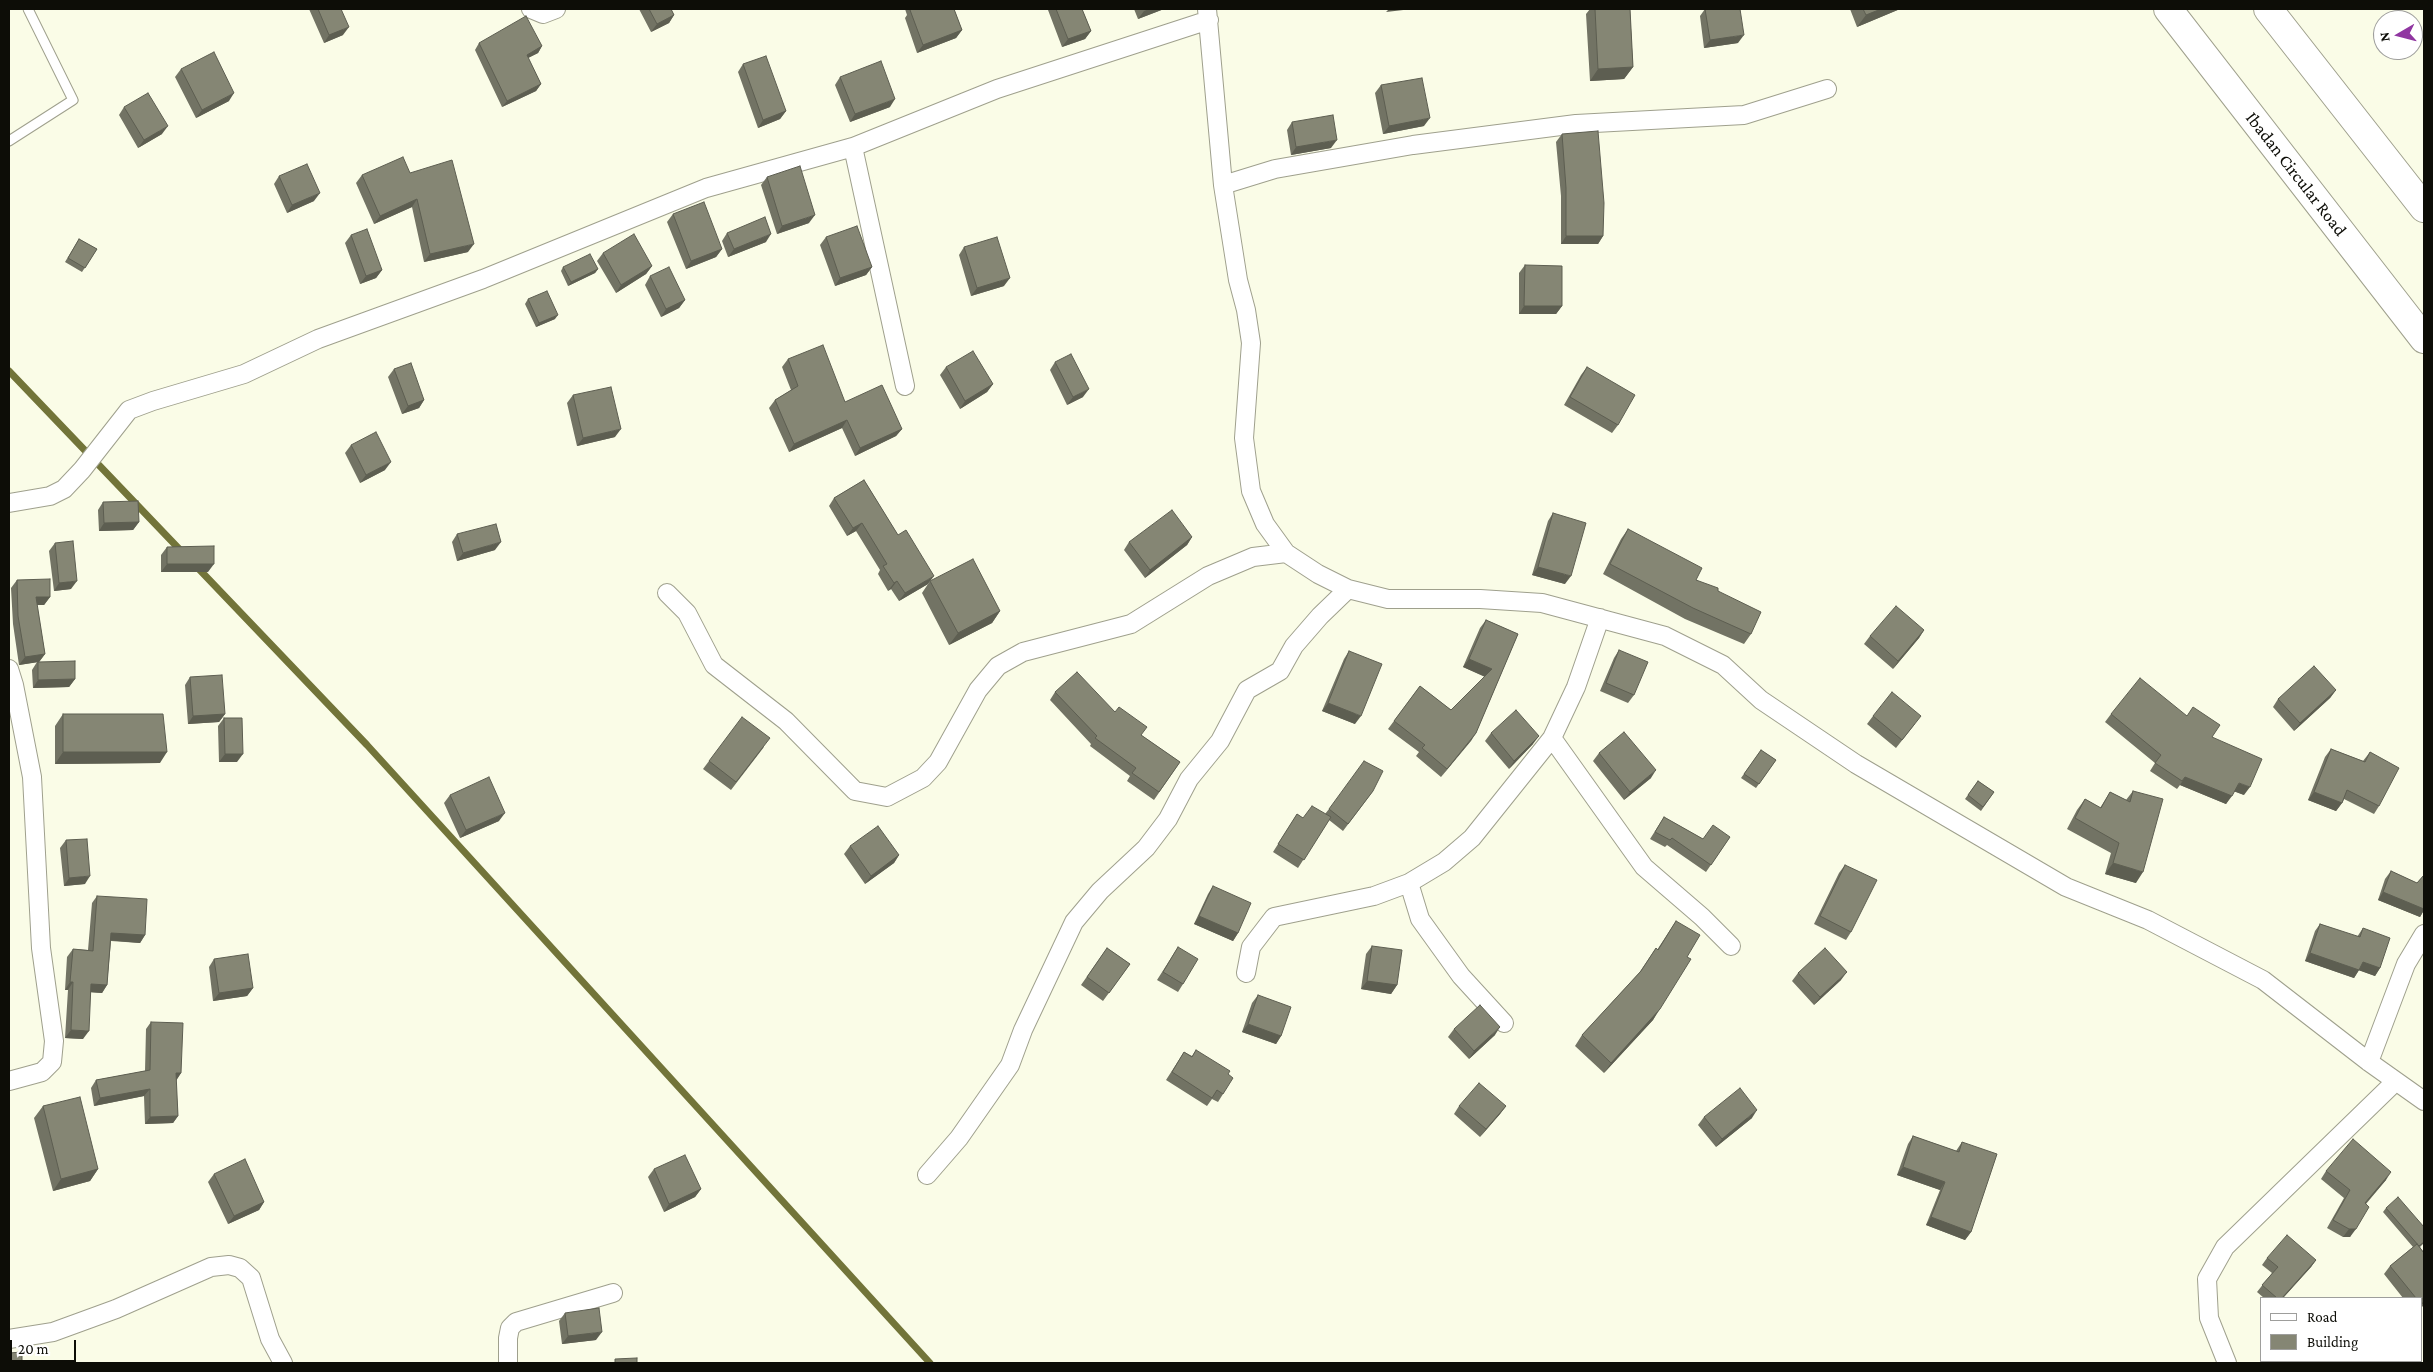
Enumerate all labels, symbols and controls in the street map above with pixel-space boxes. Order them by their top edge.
north arrow [2373,10,2423,60]
text: N [2376,31,2393,43]
street label: Ibadan Circular Road [2241,108,2351,240]
legend [2260,1297,2423,1362]
text: Road [2307,1309,2337,1325]
scale bar [12,1330,79,1362]
text: Building [2307,1334,2358,1350]
text: 20 m [18,1341,49,1357]

